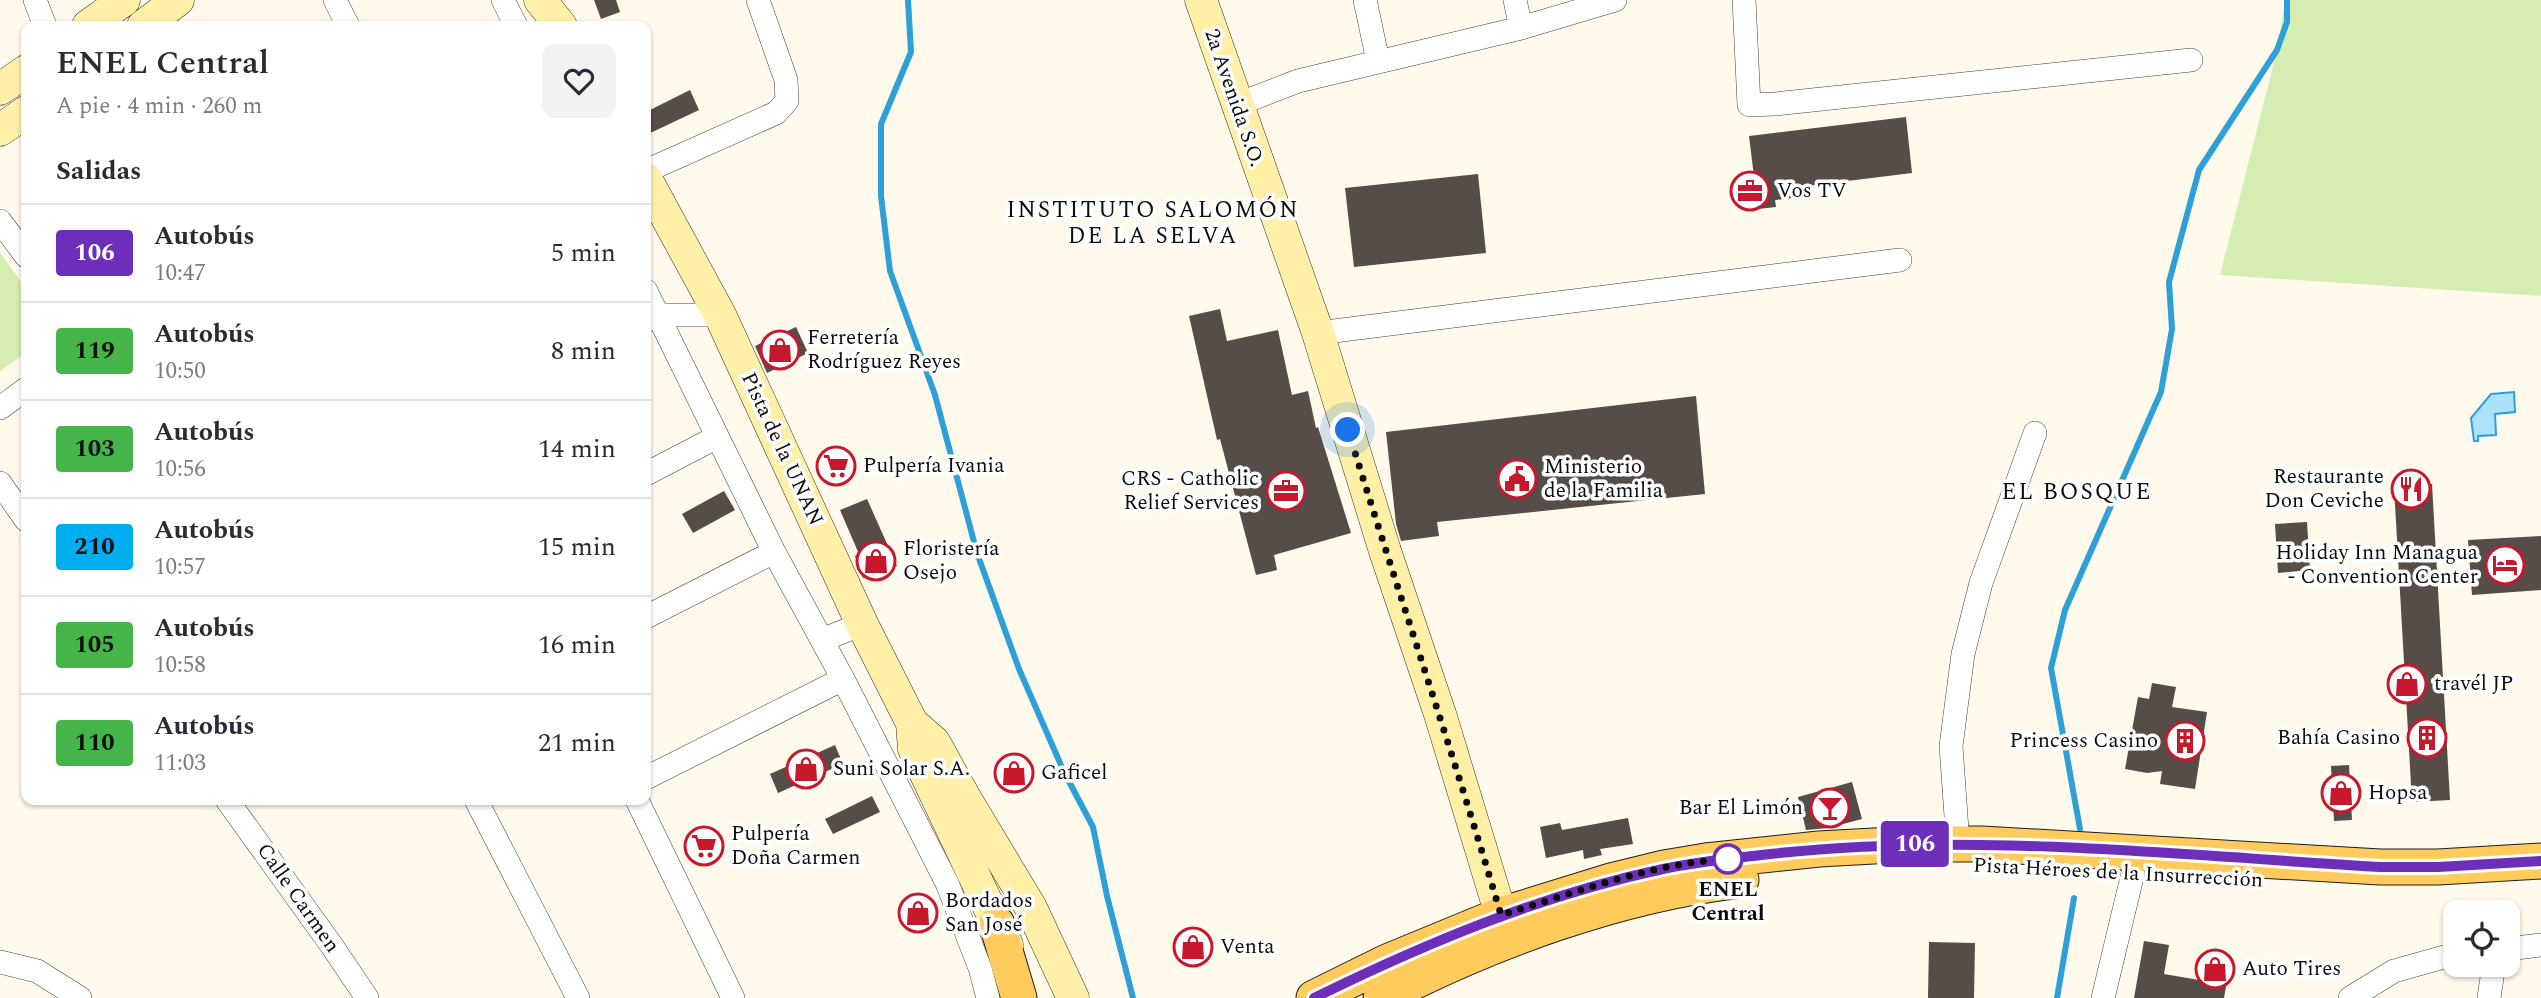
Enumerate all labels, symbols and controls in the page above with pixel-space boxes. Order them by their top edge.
street label: 2a Avenida S.O. [1195,25,1273,171]
text: ENEL Central [56,38,269,88]
button: heart [542,44,616,118]
text: A pie · 4 min · 260 m [56,89,262,124]
text: Salidas [56,151,141,191]
office icon: Vos TV [1729,170,1771,212]
place label: Vos TV [1777,175,1847,207]
district label: INSTITUTO SALOMÓN DE LA SELVA [1006,193,1300,254]
text: Autobús [154,216,255,256]
text: 5 min [551,233,616,273]
text: 106 [74,235,115,271]
text: 10:47 [154,256,206,291]
text: Autobús [154,314,255,354]
place label: Ferretería Rodríguez Reyes [807,322,961,378]
shop icon: Ferretería Rodríguez Reyes [759,329,801,371]
text: 8 min [551,331,616,371]
text: 119 [74,333,115,369]
text: 10:50 [154,354,206,389]
street label: Pista de la UNAN [732,367,832,531]
text: Autobús [154,412,255,452]
your location [1330,412,1365,447]
text: 14 min [538,429,616,469]
text: 103 [74,431,115,467]
supermarket icon: Pulpería Ivania [815,445,857,487]
place label: Pulpería Ivania [863,450,1005,482]
place label: Ministerio de la Familia [1544,451,1664,507]
text: 10:56 [154,452,206,487]
public building icon: Ministerio de la Familia [1496,458,1538,500]
place label: Restaurante Don Ceviche [2264,461,2384,517]
place label: CRS - Catholic Relief Services [1121,463,1259,519]
restaurant icon: Restaurante Don Ceviche [2390,468,2432,510]
office icon: CRS - Catholic Relief Services [1265,470,1307,512]
district label: EL BOSQUE [2001,475,2153,510]
text: Autobús [154,510,255,550]
text: 15 min [538,527,616,567]
text: 210 [74,529,115,565]
place label: Floristería Osejo [903,533,1000,589]
place label: Holiday Inn Managua - Convention Center [2276,537,2479,593]
shop icon: Floristería Osejo [855,540,897,582]
hotel icon: Holiday Inn Managua - Convention Center [2484,544,2526,586]
text: 10:57 [154,550,206,585]
text: Autobús [154,608,255,648]
text: 16 min [538,625,616,665]
text: 105 [74,627,115,663]
text: 10:58 [154,648,206,683]
shop icon: travél JP [2386,663,2428,705]
place label: travél JP [2434,668,2514,700]
text: Autobús [154,706,255,746]
building icon: Bahía Casino [2406,717,2448,759]
building icon: Princess Casino [2164,720,2206,762]
place label: Bahía Casino [2277,722,2400,754]
text: 21 min [538,723,616,763]
text: 110 [74,725,115,761]
place label: Princess Casino [2010,725,2158,757]
text: 11:03 [154,746,206,781]
shop icon: Suni Solar S.A. [785,748,827,790]
shop icon: Gaficel [993,752,1035,794]
place label: Suni Solar S.A. [833,753,970,785]
place label: Gaficel [1041,757,1107,789]
shop icon: Hopsa [2320,772,2362,814]
place label: Hopsa [2368,777,2428,809]
bar icon: Bar El Limón [1809,787,1851,829]
place label: Bar El Limón [1679,792,1803,824]
place label: Pulpería Doña Carmen [731,818,861,874]
line badge: 106 [1875,821,1955,867]
supermarket icon: Pulpería Doña Carmen [683,825,725,867]
text: 106 [1895,826,1935,862]
street label: Calle Carmen [248,837,348,959]
marker: ENEL Central [1713,844,1743,874]
street label: Pista Héroes de la Insurrección [1972,849,2264,897]
place label: ENEL Central [1691,874,1765,930]
place label: Bordados San José [945,885,1033,941]
shop icon: Bordados San José [897,892,939,934]
map controls [2443,900,2520,977]
button: locate [2443,900,2520,977]
shop icon: Venta [1172,926,1214,968]
place label: Venta [1220,931,1275,963]
shop icon: Auto Tires [2194,948,2236,990]
place label: Auto Tires [2242,953,2341,985]

